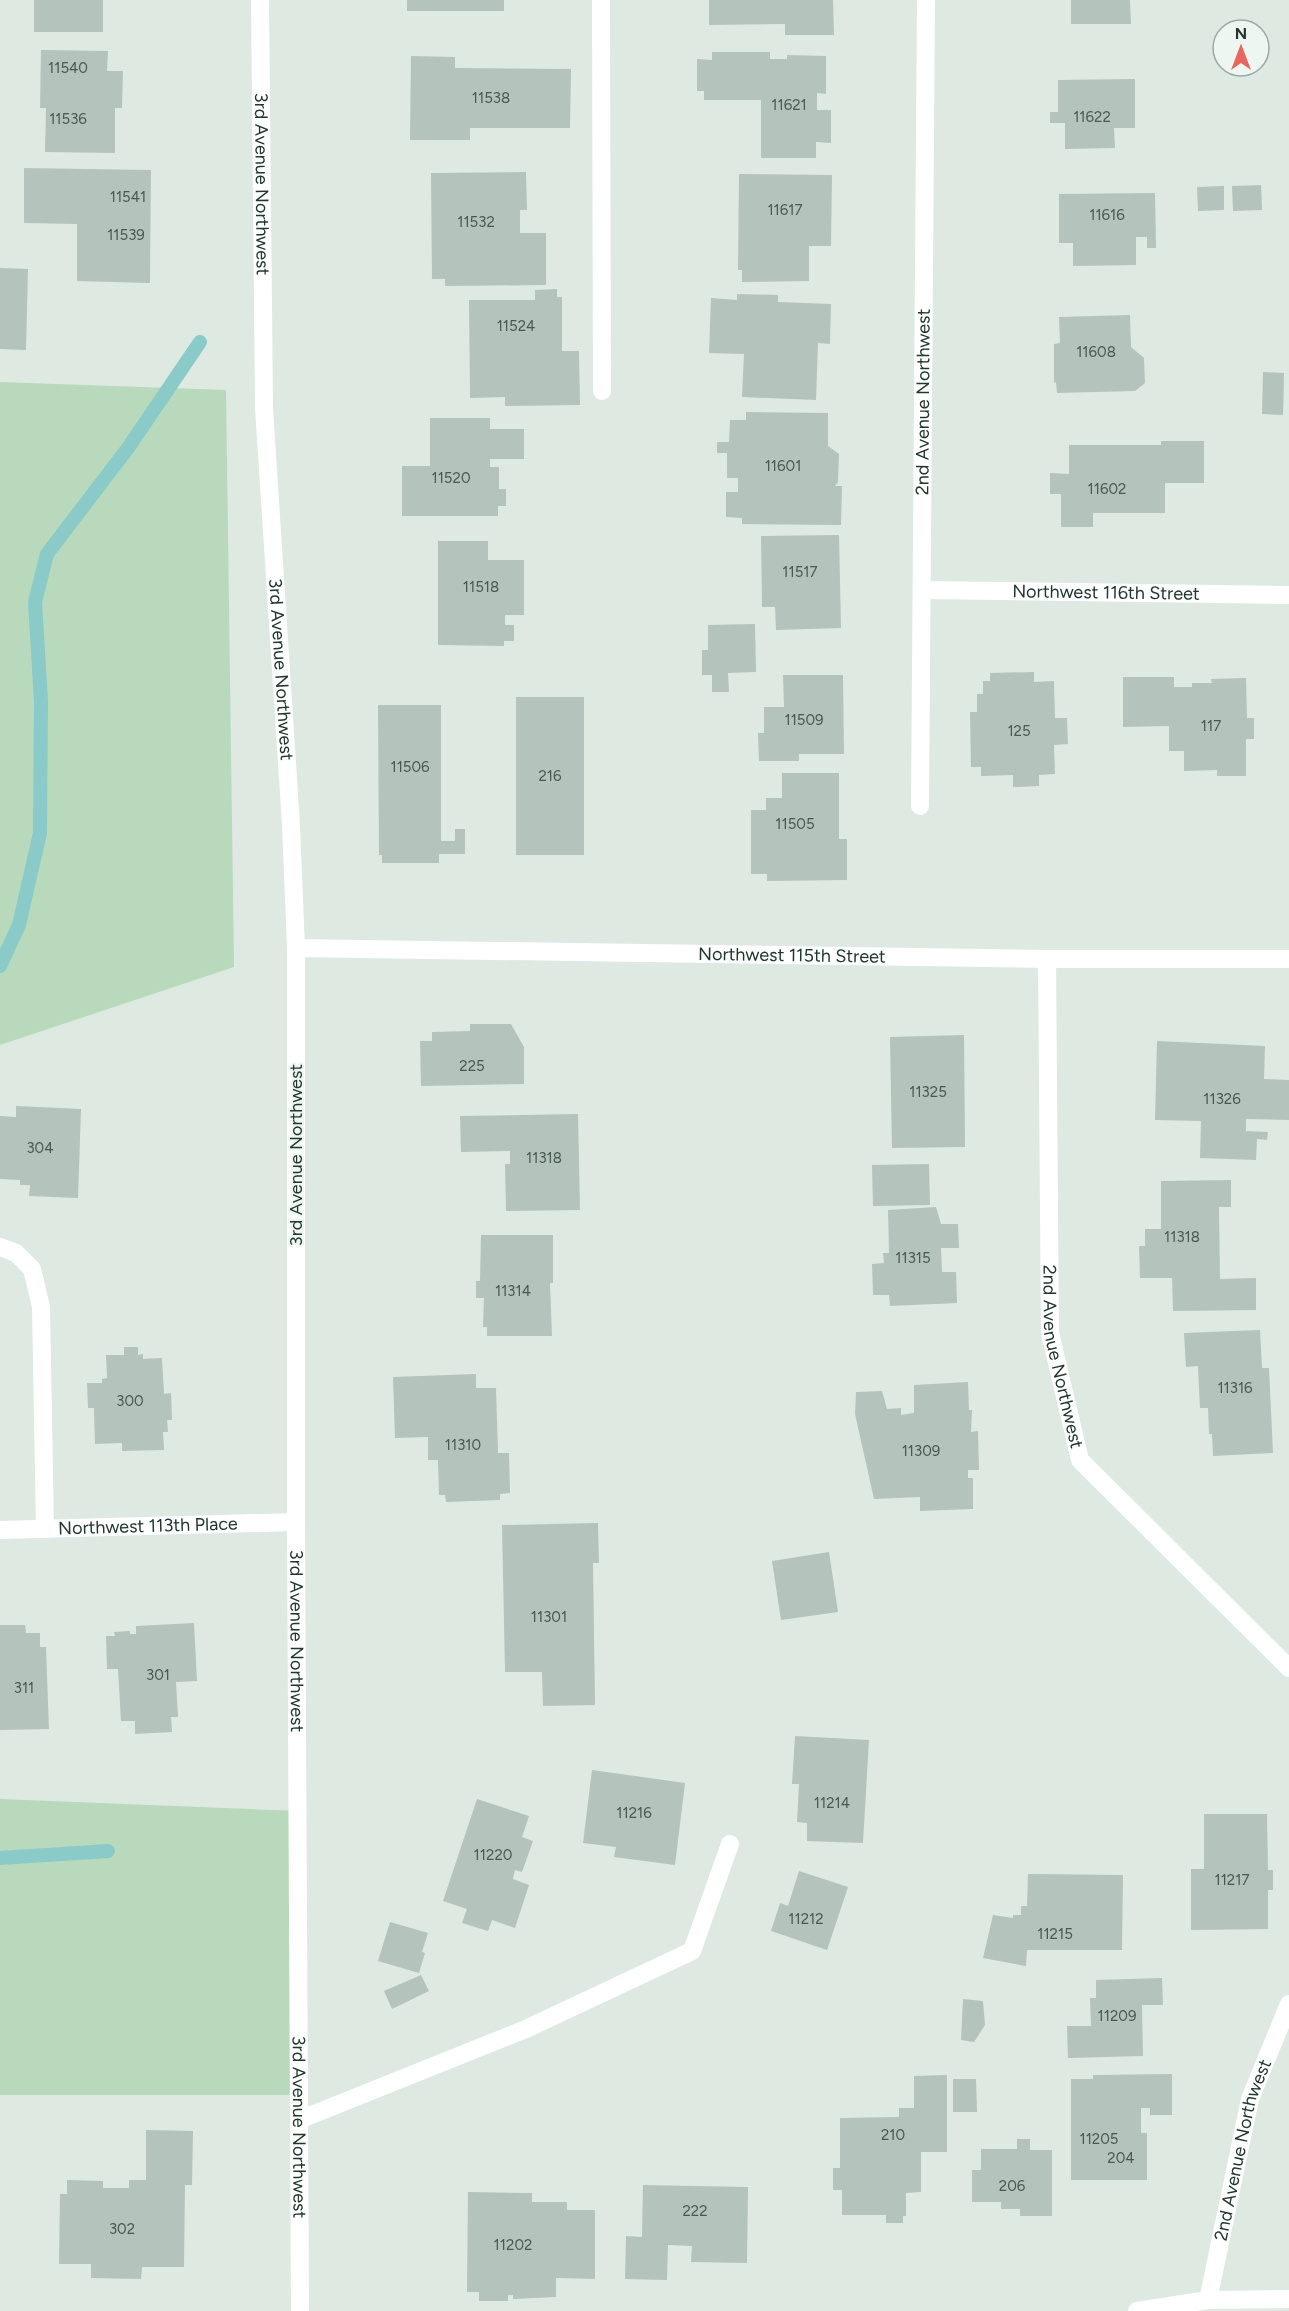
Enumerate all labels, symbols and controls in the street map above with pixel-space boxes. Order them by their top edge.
north arrow [1211,18,1271,78]
text: N [1235,24,1247,43]
house number: 11540 [48,59,88,77]
house number: 11538 [472,89,510,107]
street label: 3rd Avenue Northwest [250,93,274,275]
house number: 11621 [771,96,807,114]
house number: 11622 [1073,108,1111,126]
house number: 11536 [49,110,87,128]
house number: 11541 [110,188,146,206]
house number: 11617 [767,201,803,219]
house number: 11616 [1089,206,1125,224]
house number: 11532 [457,213,495,231]
house number: 11539 [107,226,145,244]
street label: 2nd Avenue Northwest [911,308,935,495]
house number: 11524 [497,317,535,335]
house number: 11608 [1076,343,1116,361]
house number: 11601 [765,457,801,475]
house number: 11520 [431,469,471,487]
house number: 11602 [1088,480,1126,498]
house number: 11517 [782,563,818,581]
street label: 3rd Avenue Northwest [264,578,298,761]
house number: 11518 [463,578,499,596]
street label: Northwest 116th Street [1012,580,1200,605]
house number: 11509 [784,711,824,729]
house number: 117 [1201,717,1221,735]
house number: 125 [1007,722,1031,740]
house number: 11506 [390,758,430,776]
house number: 216 [538,767,562,785]
house number: 11505 [775,815,815,833]
street label: Northwest 115th Street [698,943,886,968]
house number: 225 [459,1057,485,1075]
street label: 3rd Avenue Northwest [285,1064,307,1246]
house number: 11325 [909,1083,947,1101]
house number: 11326 [1203,1090,1241,1108]
house number: 304 [26,1139,54,1157]
house number: 11318 [526,1149,562,1167]
house number: 11318 [1164,1228,1200,1246]
house number: 11315 [895,1249,931,1267]
street label: 2nd Avenue Northwest [1038,1265,1088,1451]
house number: 11314 [495,1282,531,1300]
house number: 11316 [1217,1379,1253,1397]
house number: 300 [116,1392,144,1410]
house number: 11310 [445,1436,481,1454]
house number: 11309 [902,1442,940,1460]
street label: Northwest 113th Place [58,1513,238,1539]
street label: 3rd Avenue Northwest [285,1550,308,1732]
house number: 11301 [531,1608,567,1626]
house number: 301 [146,1666,170,1684]
house number: 311 [14,1679,34,1697]
house number: 11214 [814,1794,850,1812]
house number: 11216 [616,1804,652,1822]
house number: 11220 [474,1846,512,1864]
house number: 11217 [1214,1871,1250,1889]
house number: 11212 [788,1910,824,1928]
house number: 11215 [1037,1925,1073,1943]
house number: 11209 [1098,2007,1136,2025]
street label: 3rd Avenue Northwest [288,2036,311,2218]
street label: 2nd Avenue Northwest [1210,2056,1276,2243]
house number: 210 [881,2126,905,2144]
house number: 11205 [1079,2130,1119,2148]
house number: 204 [1107,2149,1135,2167]
house number: 206 [999,2177,1026,2195]
house number: 222 [682,2202,708,2220]
house number: 302 [109,2220,135,2238]
house number: 11202 [494,2236,532,2254]

